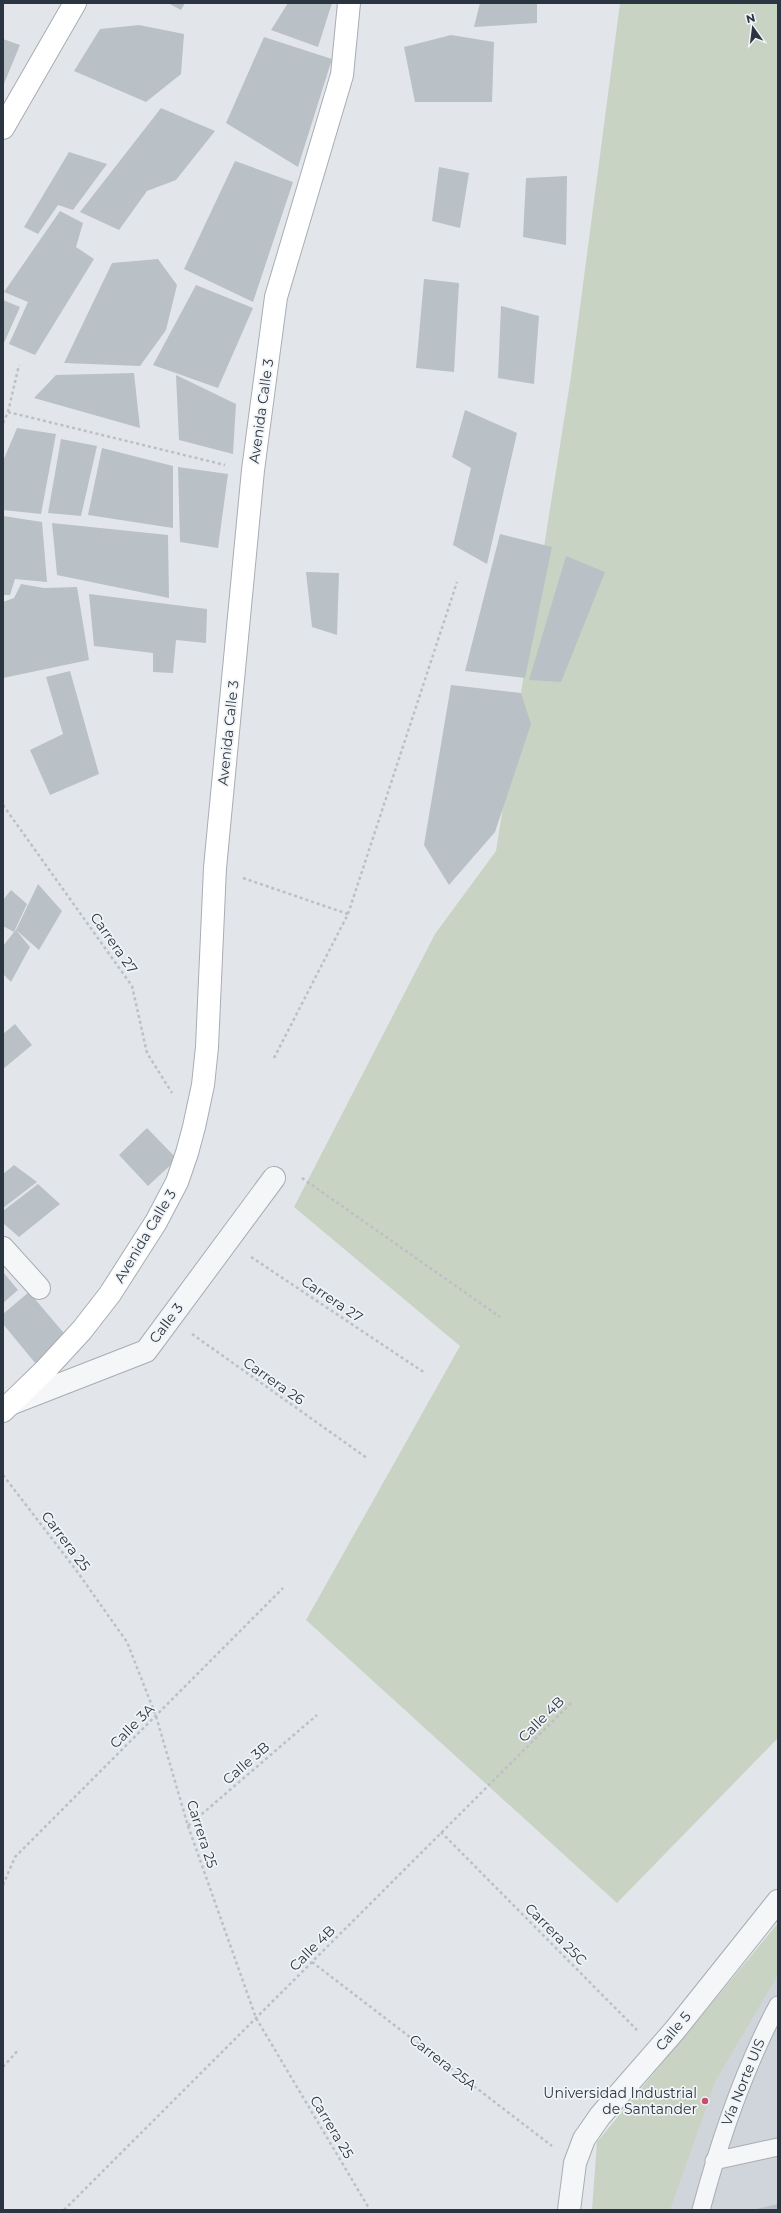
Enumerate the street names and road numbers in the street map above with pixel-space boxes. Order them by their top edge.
street label: Avenida Calle 3 [245,357,277,465]
street label: Avenida Calle 3 [214,679,242,787]
street label: Carrera 27 [86,909,142,977]
street label: Avenida Calle 3 [110,1186,180,1286]
street label: Carrera 27 [298,1272,366,1326]
street label: Calle 3 [145,1299,187,1347]
street label: Carrera 26 [240,1353,309,1409]
street label: Carrera 25 [38,1508,94,1575]
street label: Calle 4B [514,1692,568,1746]
street label: Calle 3A [106,1699,159,1752]
street label: Calle 3B [219,1738,273,1788]
street label: Carrera 25 [183,1798,221,1870]
street label: Carrera 25C [521,1899,591,1969]
street label: Calle 4B [285,1921,339,1975]
street label: Calle 5 [651,2008,695,2054]
street label: Carrera 25A [406,2030,481,2094]
street label: Vía Norte UIS [717,2036,769,2128]
street label: Carrera 25 [306,2092,358,2162]

